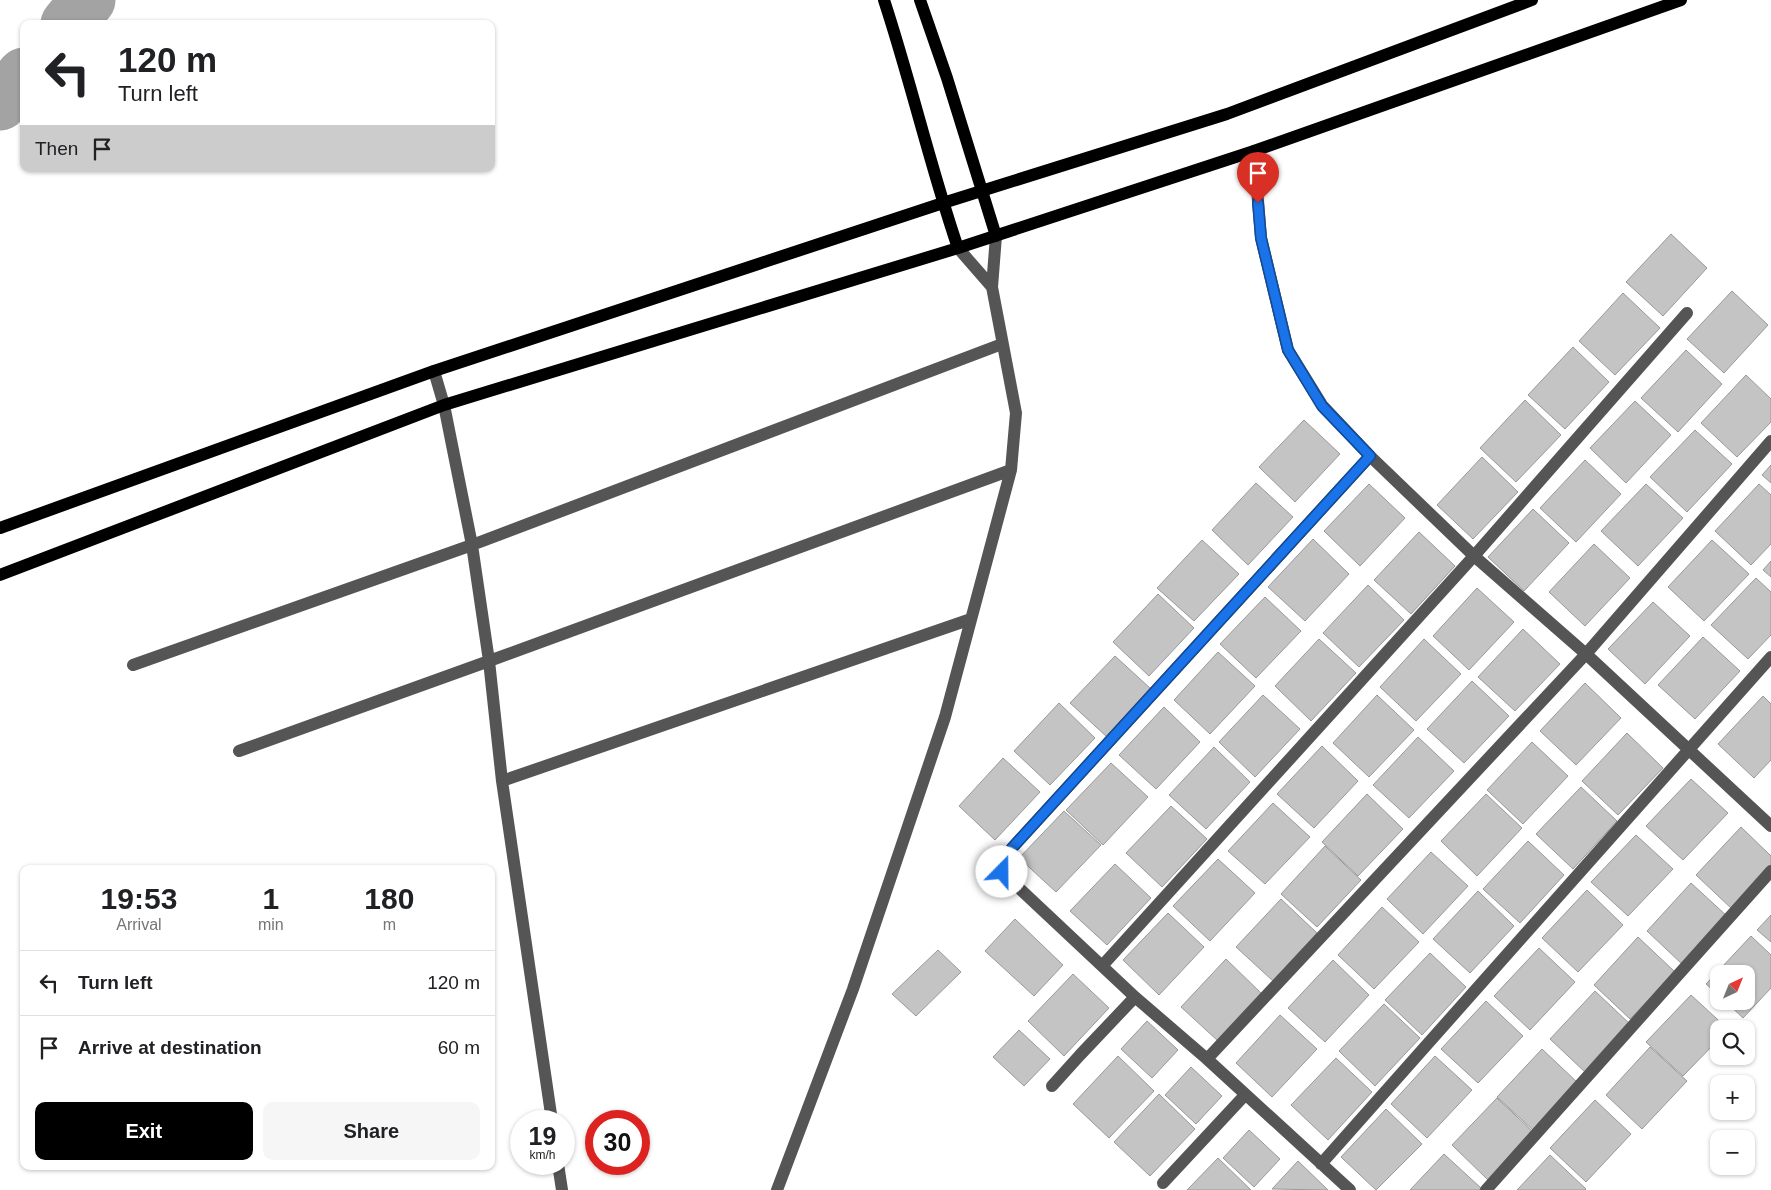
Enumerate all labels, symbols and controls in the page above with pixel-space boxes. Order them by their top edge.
icon: left [35,40,100,105]
text: 120 m [118,40,217,79]
text: Turn left [118,81,198,106]
icon: arrive [88,135,116,163]
text: Then [35,138,78,159]
pin [1237,152,1279,203]
icon: arrive [1244,159,1272,187]
position arrow [975,845,1027,897]
text: 19:53 [101,882,177,915]
text: 1 [262,882,279,915]
text: 180 [364,882,414,915]
text: Arrival [116,916,162,933]
text: min [258,916,284,933]
text: m [383,916,396,933]
north arrow [1710,965,1755,1010]
map controls [1710,965,1755,1175]
icon: left [35,969,63,997]
text: Turn left [78,972,153,993]
text: 120 m [427,972,480,993]
button: search [1710,1020,1755,1065]
icon: arrive [35,1034,63,1062]
text: Arrive at destination [78,1037,262,1058]
text: 60 m [438,1037,480,1058]
button: + [1710,1075,1755,1120]
button: Exit [35,1102,253,1160]
button: Share [263,1102,480,1160]
speed limit sign: 30 [585,1110,650,1175]
text: 19 [529,1122,556,1150]
button: − [1710,1130,1755,1175]
text: km/h [529,1148,556,1162]

